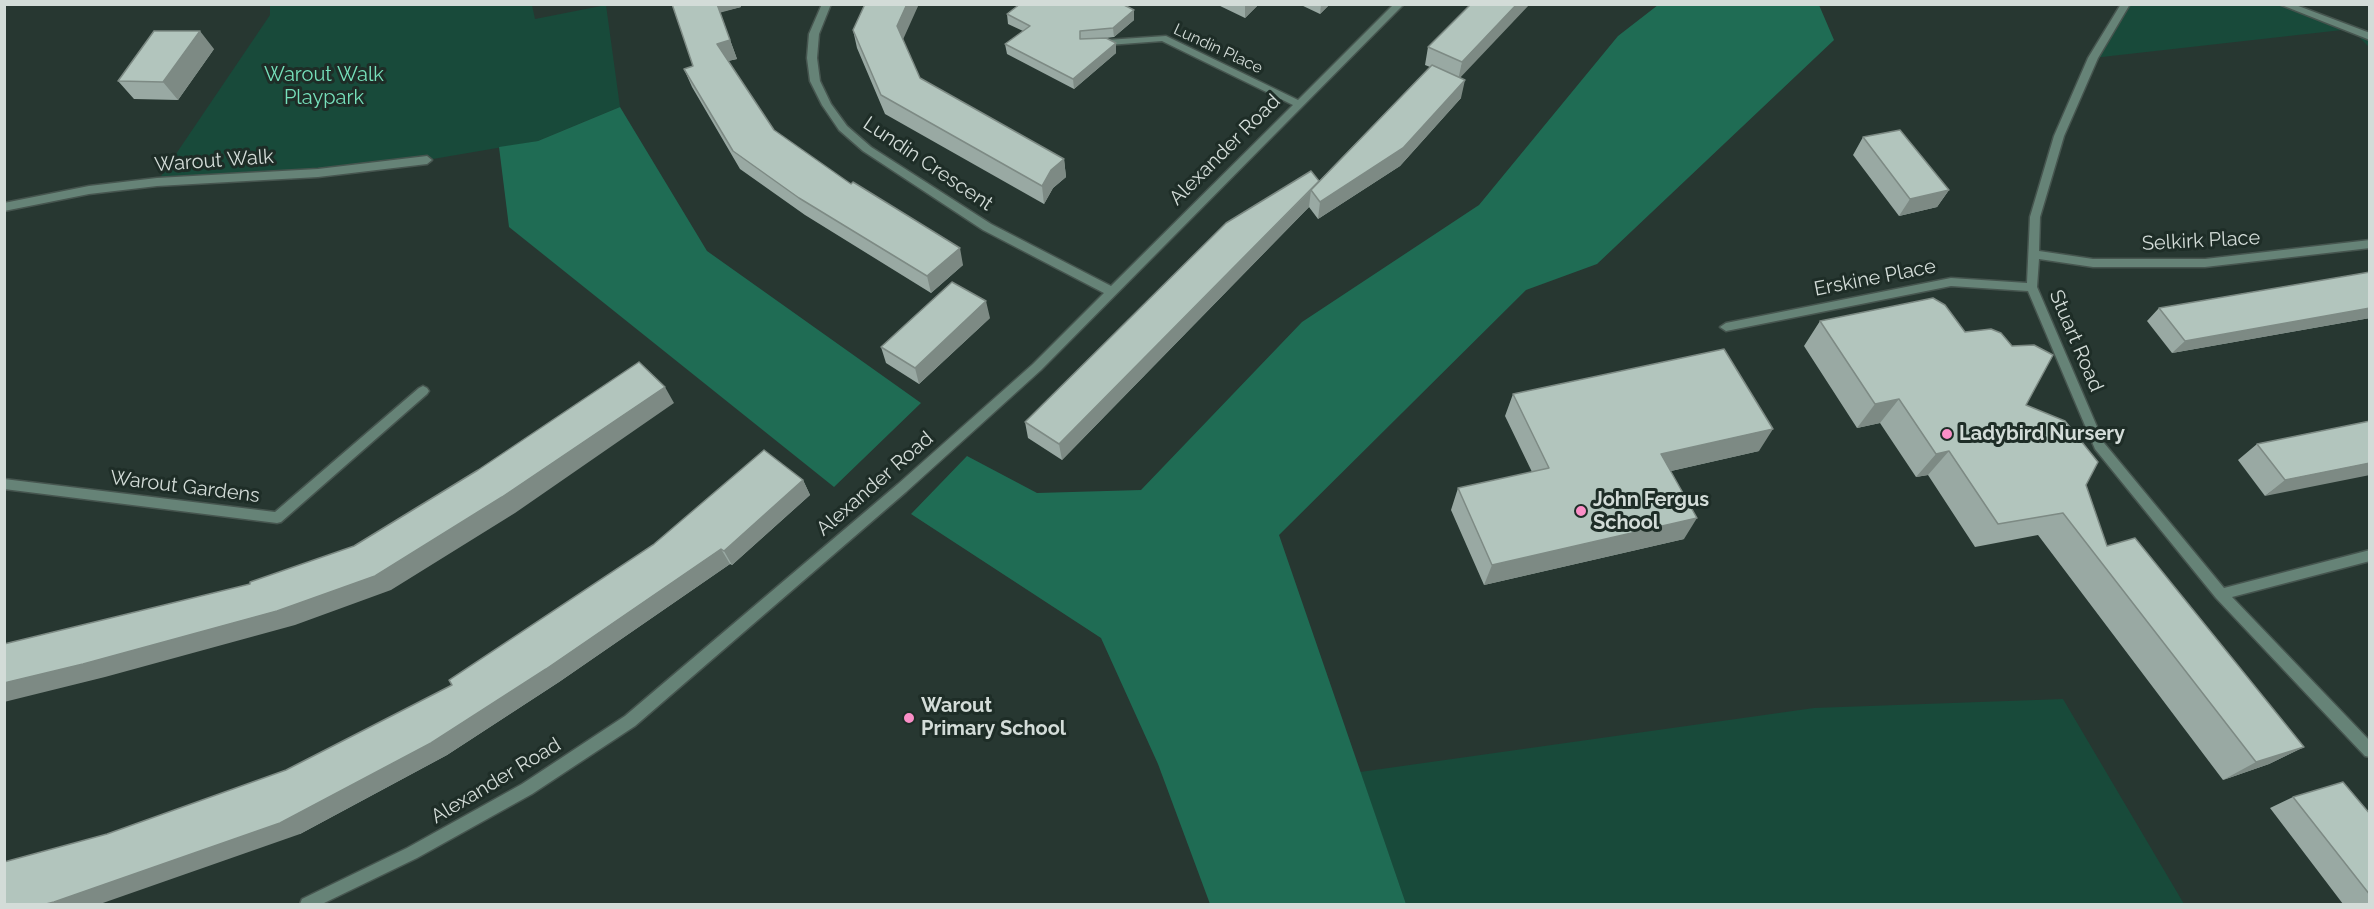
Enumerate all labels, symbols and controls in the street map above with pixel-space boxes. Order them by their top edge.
street label: Lundin Place [1170,20,1266,78]
park label: Warout Walk Playpark [264,63,384,110]
street label: Alexander Road [1164,89,1286,211]
street label: Lundin Crescent [859,112,997,216]
street label: Warout Walk [153,145,275,177]
street label: Selkirk Place [2141,226,2261,256]
street label: Erskine Place [1812,254,1938,302]
street label: Stuart Road [2044,286,2108,396]
place label: Ladybird Nursery [1959,422,2125,446]
street label: Alexander Road [812,427,938,541]
marker: Ladybird Nursery [1940,427,1954,441]
street label: Warout Gardens [109,466,261,508]
place label: John Fergus School [1593,488,1709,535]
marker: John Fergus School [1574,504,1588,518]
place label: Warout Primary School [921,694,1066,741]
marker: Warout Primary School [902,711,916,725]
street label: Alexander Road [427,733,565,829]

